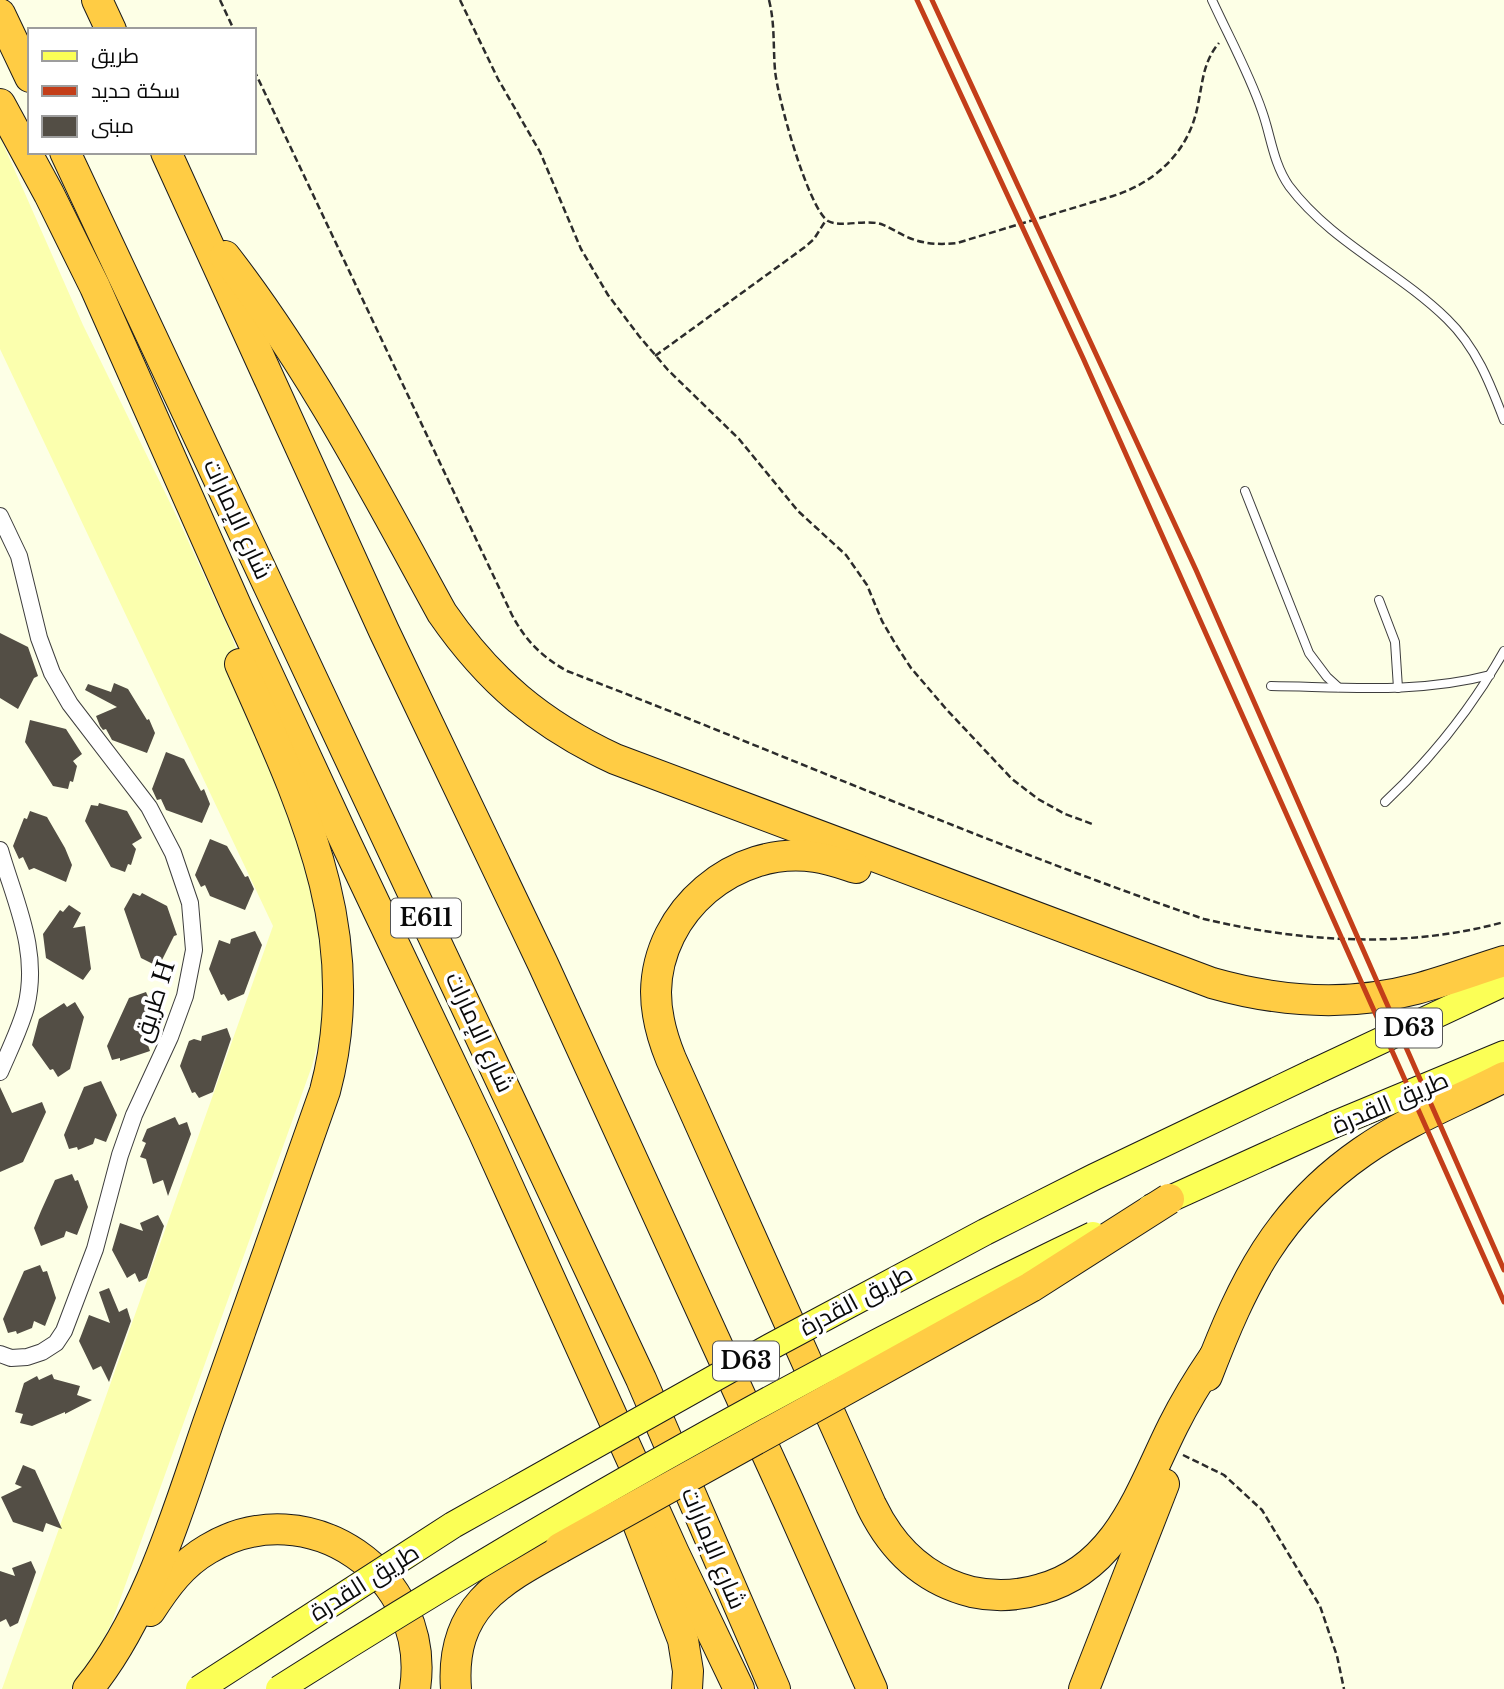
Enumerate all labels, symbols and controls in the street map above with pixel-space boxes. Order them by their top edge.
legend [28,28,256,154]
text: طريق [91,43,139,69]
text: سكة حديد [91,78,180,104]
text: مبنى [91,113,134,139]
street label: شارع الإمارات [196,454,279,585]
road number: E611 [391,898,461,937]
street label: طريق H [127,957,182,1046]
street label: شارع الإمارات [438,967,521,1098]
road number: D63 [1376,1009,1442,1048]
street label: طريق القدرة [1328,1065,1453,1140]
street label: طريق القدرة [795,1258,918,1343]
road number: D63 [713,1342,779,1380]
street label: شارع الإمارات [674,1483,753,1614]
street label: طريق القدرة [304,1537,424,1628]

